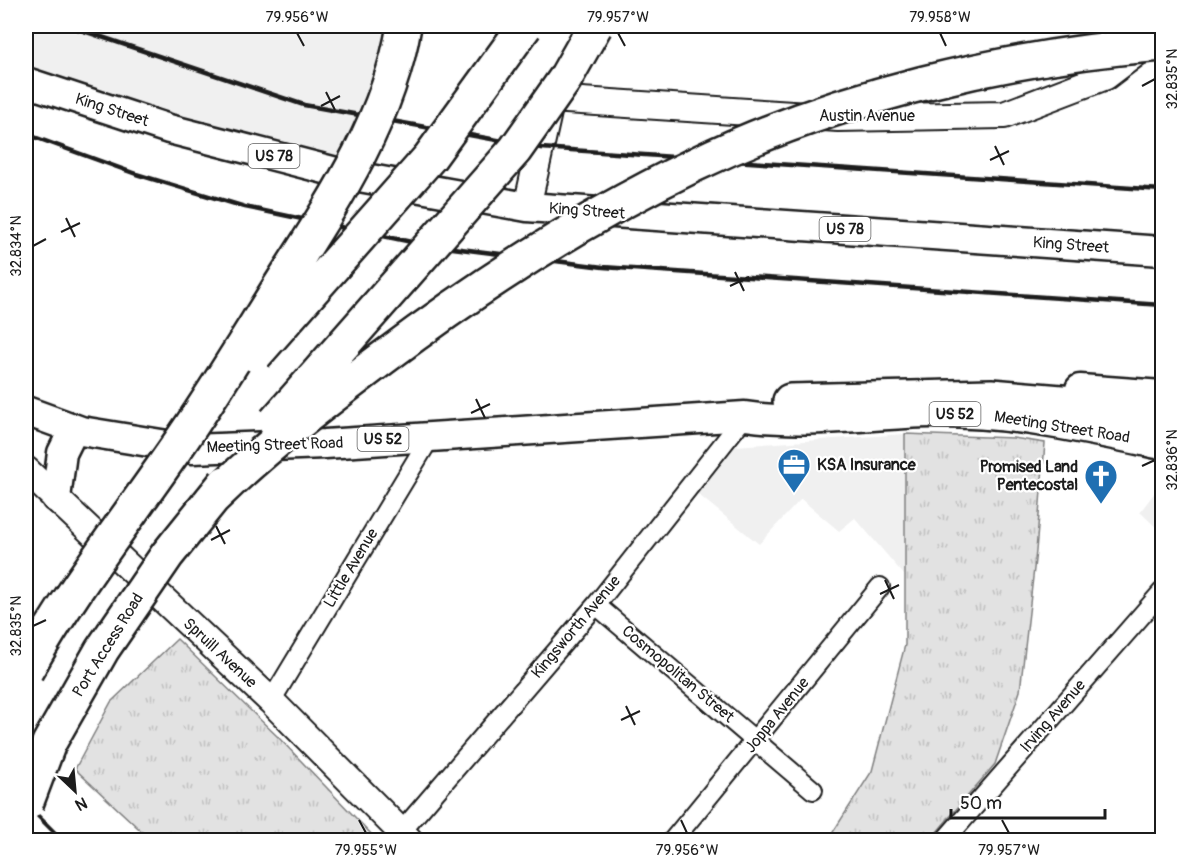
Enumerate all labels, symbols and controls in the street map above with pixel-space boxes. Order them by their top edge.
text: 79.956°W [266,8,329,27]
text: 79.957°W [587,8,649,27]
text: 79.958°W [909,8,971,27]
text: 32.835°N [1163,49,1182,109]
street label: King Street [73,89,152,131]
street label: Austin Avenue [819,106,915,126]
road number: US 78 [248,144,300,168]
street label: King Street [548,198,626,224]
text: 32.834°N [7,215,26,277]
road number: US 78 [820,217,870,241]
street label: King Street [1032,232,1110,258]
road number: US 52 [930,402,980,426]
street label: Meeting Street Road [993,406,1131,448]
road number: US 52 [358,427,409,451]
text: 32.836°N [1163,429,1182,491]
street label: Meeting Street Road [206,433,344,457]
office icon: KSA Insurance [776,447,812,494]
place label: KSA Insurance [817,455,917,475]
place label: Promised Land Pentecostal [980,457,1078,495]
church icon: Promised Land Pentecostal [1083,458,1119,505]
street label: Little Avenue [319,525,383,611]
street label: Kingsworth Avenue [527,571,625,683]
street label: Port Access Road [68,589,148,701]
text: 32.835°N [7,596,26,656]
street label: Spruill Avenue [179,614,261,692]
street label: Cosmopolitan Street [618,621,739,727]
street label: Joppa Avenue [740,673,814,757]
street label: Irving Avenue [1016,675,1090,756]
north arrow [45,761,105,821]
scale bar [951,782,1106,820]
text: N [72,792,90,815]
text: 50 m [960,792,1002,815]
text: 79.955°W [335,841,397,860]
text: 79.956°W [656,841,719,860]
text: 79.957°W [978,841,1040,860]

